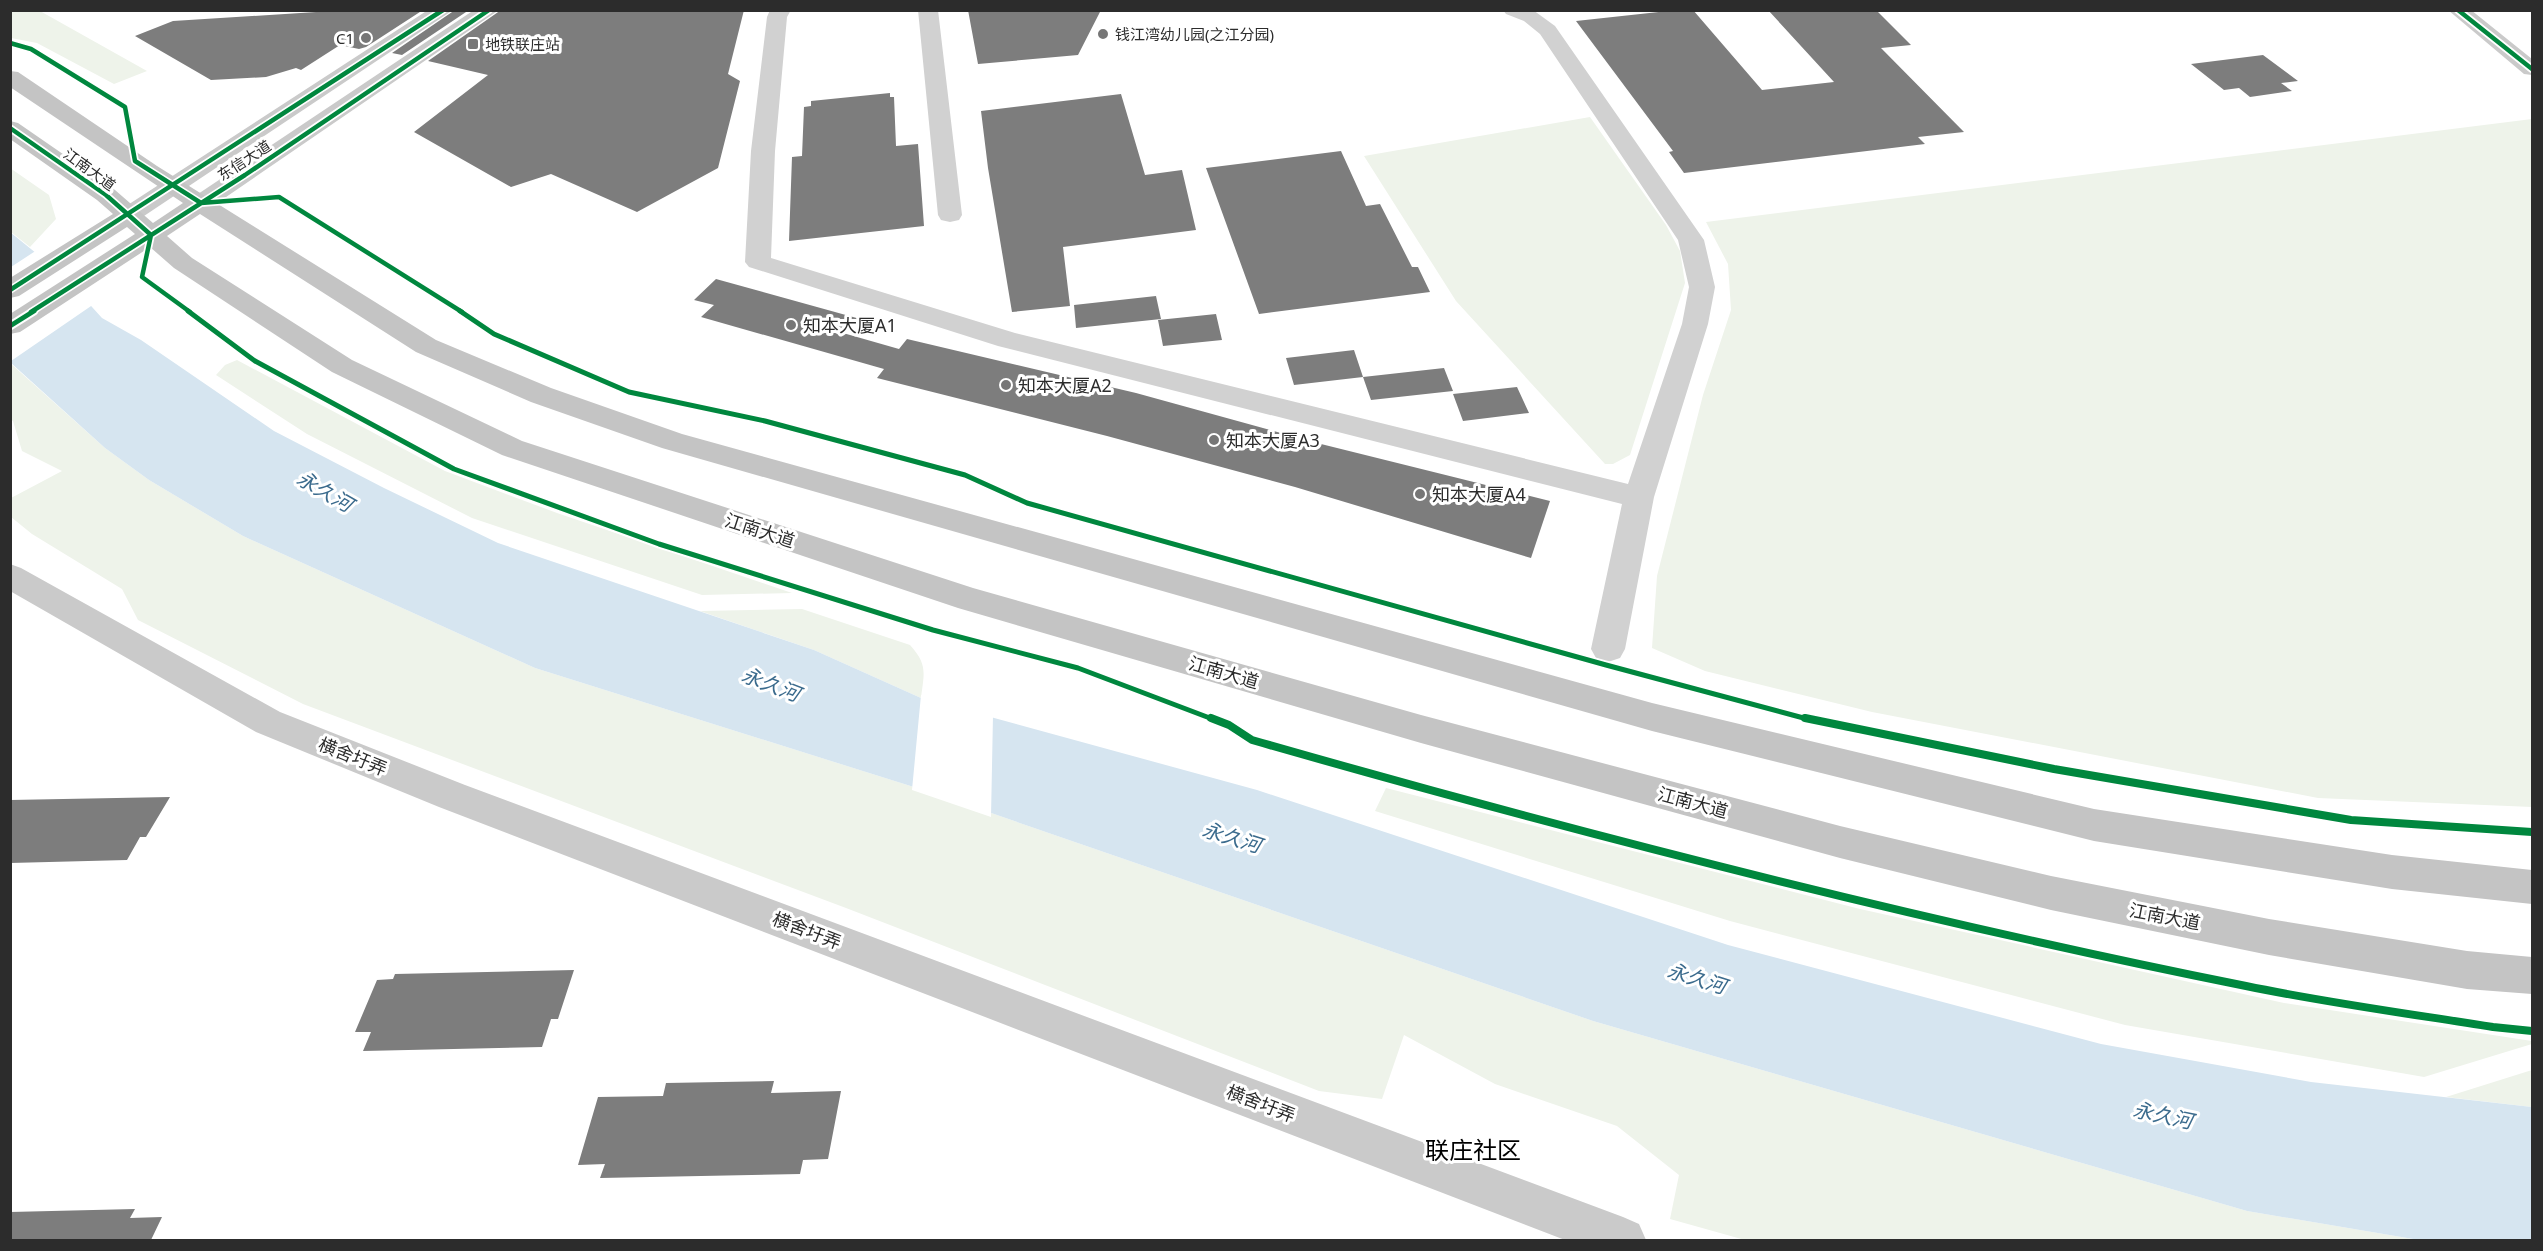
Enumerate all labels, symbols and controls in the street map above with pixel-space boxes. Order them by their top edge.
place label: 钱江湾幼儿园(之江分园) [1115,24,1274,44]
marker: 钱江湾幼儿园(之江分园) [1096,27,1110,41]
place label: C1 [336,28,354,48]
marker: C1 [359,31,373,45]
place label: 地铁联庄站 [485,34,560,54]
marker: 地铁联庄站 [466,37,480,51]
street label: 东信大道 [213,135,275,185]
street label: 江南大道 [60,143,120,195]
place label: 知本大厦A1 [803,313,897,337]
marker: 知本大厦A1 [784,318,798,332]
place label: 知本大厦A2 [1018,373,1112,397]
marker: 知本大厦A2 [999,378,1013,392]
place label: 知本大厦A3 [1226,428,1320,452]
marker: 知本大厦A3 [1207,433,1221,447]
water label: 永久河 [292,464,361,520]
place label: 知本大厦A4 [1432,482,1526,506]
marker: 知本大厦A4 [1413,487,1427,501]
street label: 江南大道 [722,507,798,553]
street label: 江南大道 [1186,651,1262,693]
water label: 永久河 [738,661,808,709]
street label: 横舍圩弄 [315,731,391,781]
street label: 江南大道 [1655,781,1731,823]
water label: 永久河 [1199,815,1268,860]
street label: 江南大道 [2127,897,2203,935]
street label: 横舍圩弄 [769,906,845,954]
water label: 永久河 [1664,956,1733,1001]
street label: 横舍圩弄 [1223,1079,1299,1127]
water label: 永久河 [2131,1096,2199,1135]
district label: 联庄社区 [1425,1133,1521,1166]

